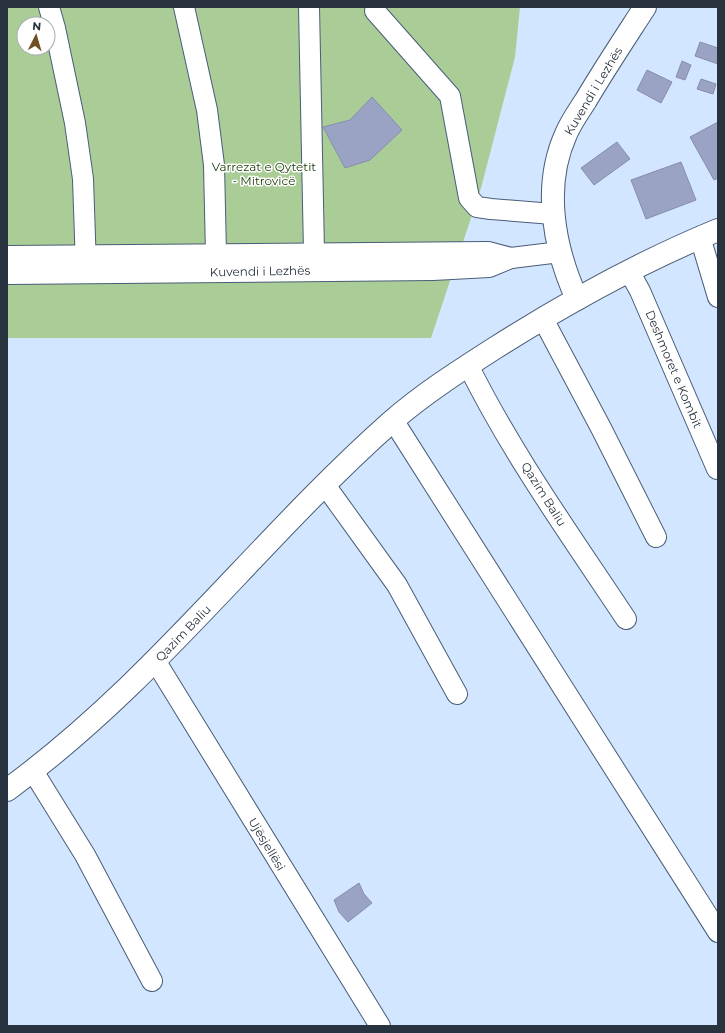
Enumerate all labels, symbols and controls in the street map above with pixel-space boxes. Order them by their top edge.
north arrow [16,16,56,56]
text: N [32,19,42,33]
street label: Kuvendi i Lezhës [561,44,625,138]
park label: Varrezat e Qytetit - Mitrovicë [212,159,316,188]
street label: Kuvendi i Lezhës [210,263,310,279]
street label: Deshmoret e Kombit [642,308,706,430]
street label: Qazim Baliu [518,459,570,529]
street label: Qazim Baliu [152,602,214,664]
street label: Ujësjellësi [245,815,289,873]

